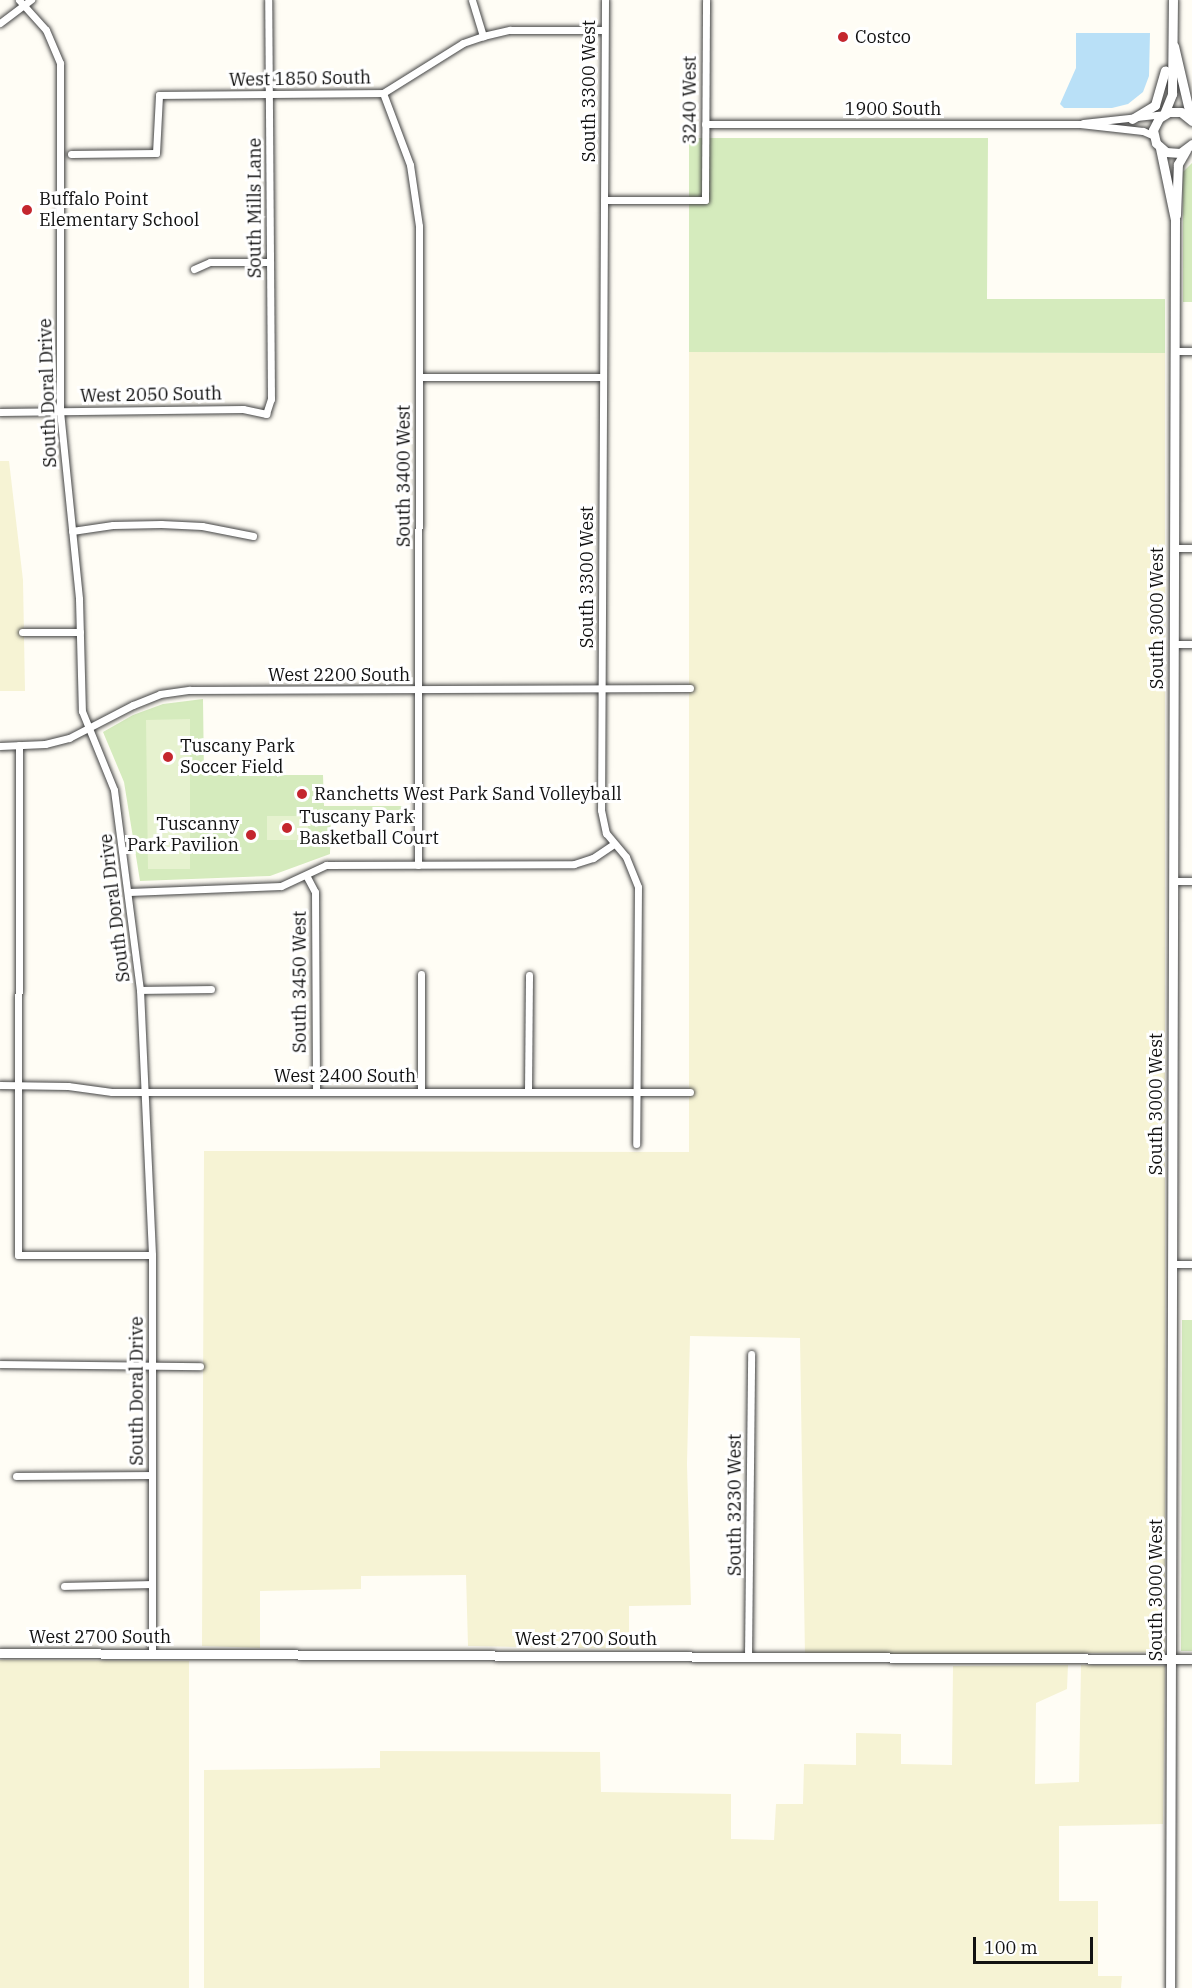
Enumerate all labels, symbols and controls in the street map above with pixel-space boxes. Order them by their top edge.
street label: South 3300 West [578,20,600,162]
place label: Costco [855,26,911,48]
marker: Costco [836,30,850,44]
street label: 3240 West [679,56,701,144]
street label: West 1850 South [229,67,371,91]
street label: 1900 South [845,98,941,120]
street label: South Mills Lane [244,138,266,278]
place label: Buffalo Point Elementary School [39,189,199,232]
marker: Buffalo Point Elementary School [20,203,34,217]
street label: South Doral Drive [35,318,61,468]
street label: West 2050 South [80,383,222,407]
street label: South 3400 West [393,405,415,547]
street label: South 3300 West [576,506,598,648]
street label: South 3000 West [1146,547,1168,689]
street label: West 2200 South [268,664,410,686]
place label: Tuscany Park Soccer Field [180,736,295,778]
marker: Tuscany Park Soccer Field [161,750,175,764]
place label: Ranchetts West Park Sand Volleyball [314,783,622,805]
marker: Ranchetts West Park Sand Volleyball [295,787,309,801]
place label: Tuscany Park Basketball Court [299,807,439,850]
place label: Tuscanny Park Pavilion [127,814,239,856]
marker: Tuscany Park Basketball Court [280,821,294,835]
marker: Tuscanny Park Pavilion [244,828,258,842]
street label: South Doral Drive [95,833,135,983]
street label: South 3450 West [289,911,311,1053]
street label: South 3000 West [1145,1033,1167,1175]
street label: West 2400 South [274,1065,416,1087]
street label: South Doral Drive [126,1316,148,1466]
street label: South 3230 West [724,1434,746,1576]
street label: South 3000 West [1145,1519,1167,1661]
street label: West 2700 South [29,1626,171,1648]
street label: West 2700 South [515,1628,657,1650]
scale bar [976,1925,1096,1963]
text: 100 m [984,1936,1038,1959]

